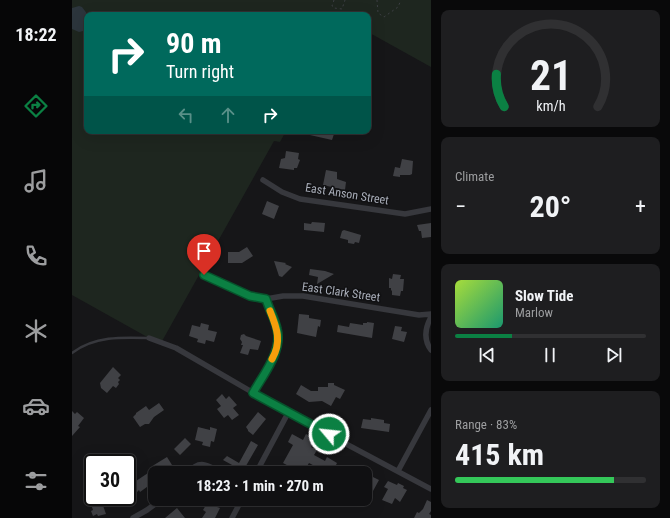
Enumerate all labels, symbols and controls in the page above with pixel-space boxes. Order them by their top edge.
text: 18:22 [15,24,57,45]
text: 90 m [166,27,222,60]
icon: right [100,28,152,80]
text: 21 [529,50,572,99]
text: Turn right [166,61,234,82]
icon: directions [22,92,50,120]
text: km/h [536,97,565,113]
icon: left [175,104,197,126]
icon: ahead [217,104,239,126]
icon: right [259,104,281,126]
icon: music [22,167,50,195]
text: Climate [455,169,494,184]
street label: East Anson Street [304,180,390,208]
text: 20° [530,189,572,224]
text: − [455,194,466,219]
text: + [635,194,646,219]
pin [187,234,221,275]
icon: arrive [193,240,215,262]
icon: phone [22,242,50,270]
street label: East Clark Street [301,280,381,304]
text: Slow Tide [515,287,573,305]
text: Marlow [515,305,553,320]
icon: climate [22,317,50,345]
icon: previous [476,344,498,366]
icon: pause [539,344,561,366]
icon: next [603,344,625,366]
icon: car [22,392,50,420]
position arrow [308,413,350,455]
text: Range · 83% [455,417,517,432]
text: 415 km [455,437,544,472]
speed limit sign: 30 [84,454,136,506]
icon: filters [22,467,50,495]
text: 18:23 · 1 min · 270 m [196,477,324,495]

